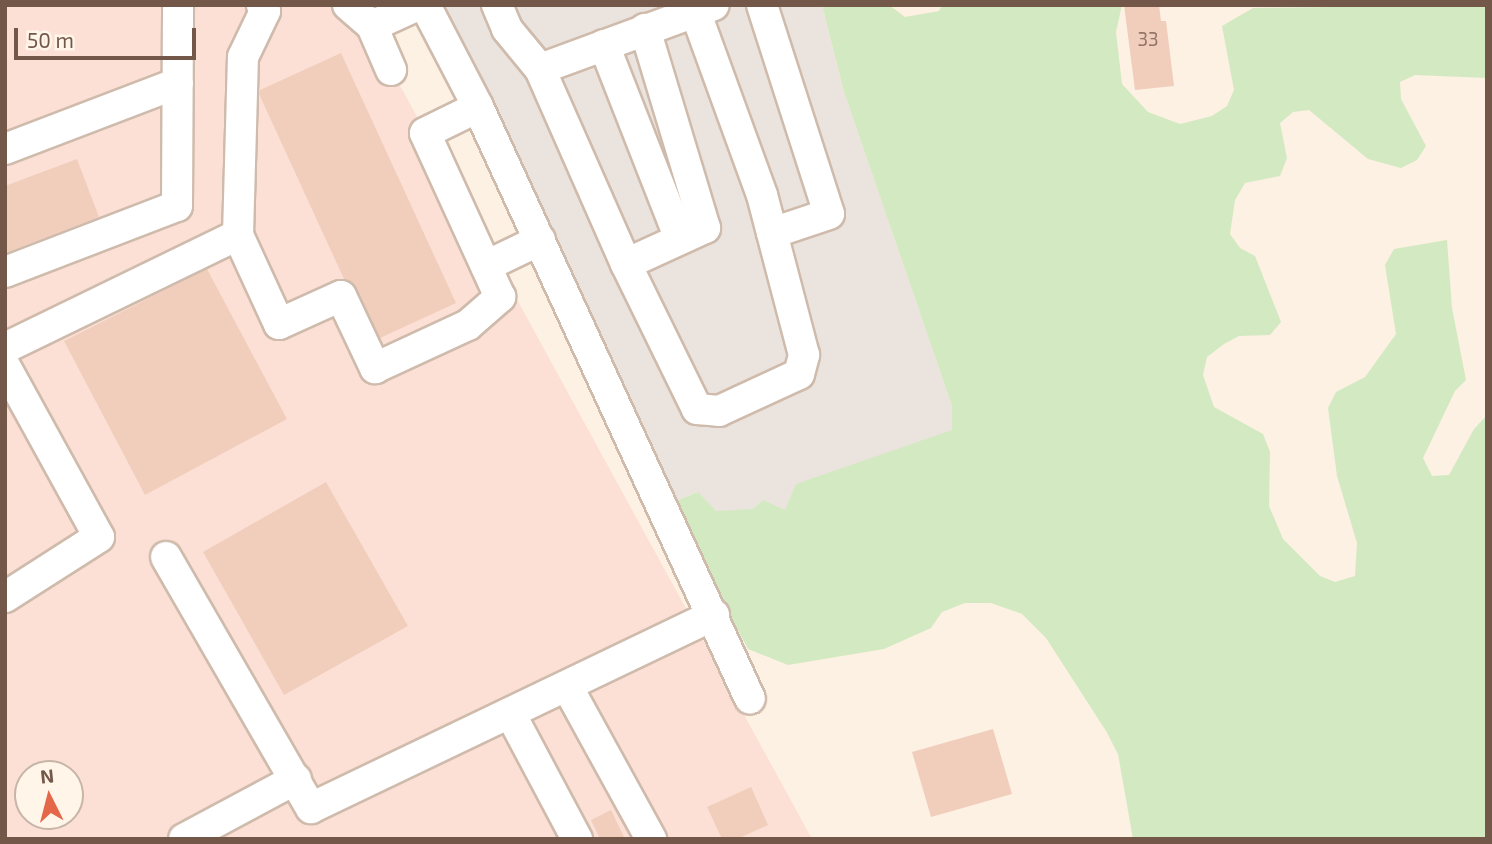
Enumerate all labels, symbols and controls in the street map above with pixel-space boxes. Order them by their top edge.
scale bar [18,14,200,58]
text: 50 m [27,27,74,52]
house number: 33 [1137,28,1159,50]
north arrow [14,760,84,830]
text: N [39,763,55,788]

